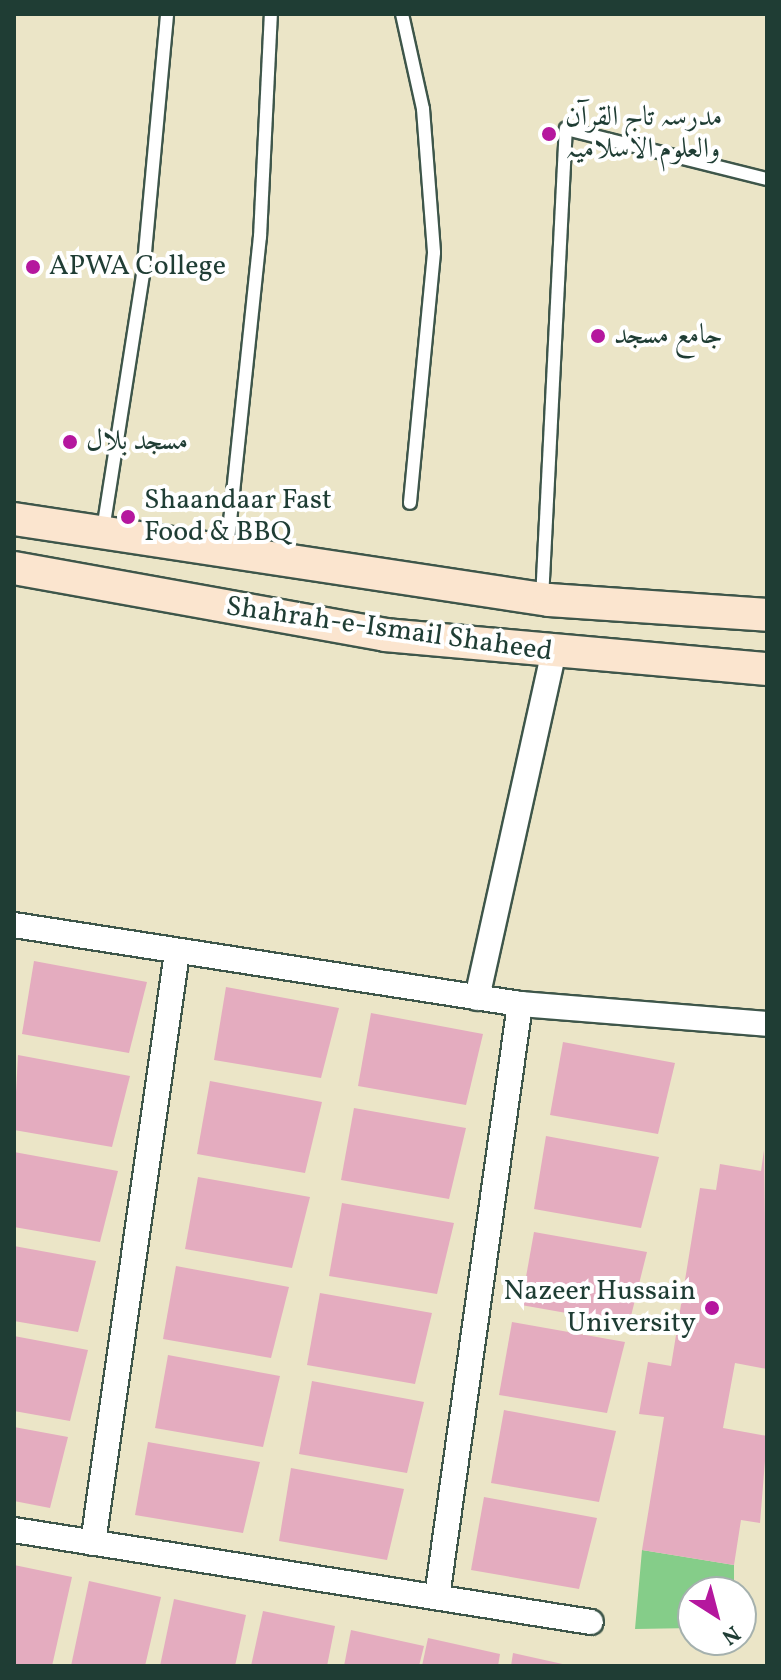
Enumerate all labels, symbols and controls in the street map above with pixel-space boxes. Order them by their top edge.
place label: مدرسہ تاج القرآن والعلوم الاسلامیہ [565,101,722,167]
marker: مدرسہ تاج القرآن والعلوم الاسلامیہ [540,125,558,143]
place label: APWA College [49,250,226,284]
marker: APWA College [24,258,42,276]
place label: جامع مسجد [614,319,723,353]
marker: جامع مسجد [589,327,607,345]
place label: مسجد بلال [86,425,188,459]
marker: مسجد بلال [61,433,79,451]
place label: Shaandaar Fast Food & BBQ [144,484,332,550]
marker: Shaandaar Fast Food & BBQ [119,508,137,526]
street label: Shahrah-e-Ismail Shaheed [224,590,554,670]
place label: Nazeer Hussain University [503,1275,696,1341]
marker: Nazeer Hussain University [703,1299,721,1317]
north arrow [677,1576,757,1656]
text: N [715,1617,746,1651]

